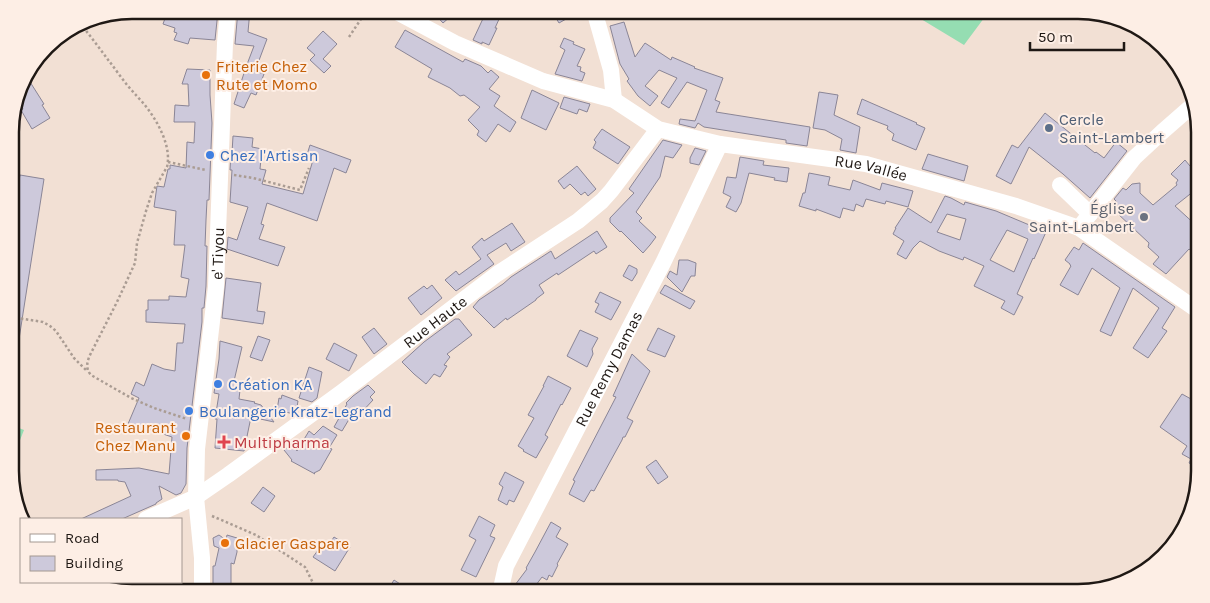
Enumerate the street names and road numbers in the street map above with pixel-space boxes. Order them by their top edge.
street label: Rue Vallée [833,151,910,185]
street label: e' Tiyou [207,227,228,280]
street label: Rue Haute [399,292,471,352]
street label: Rue Remy Damas [571,308,646,430]

